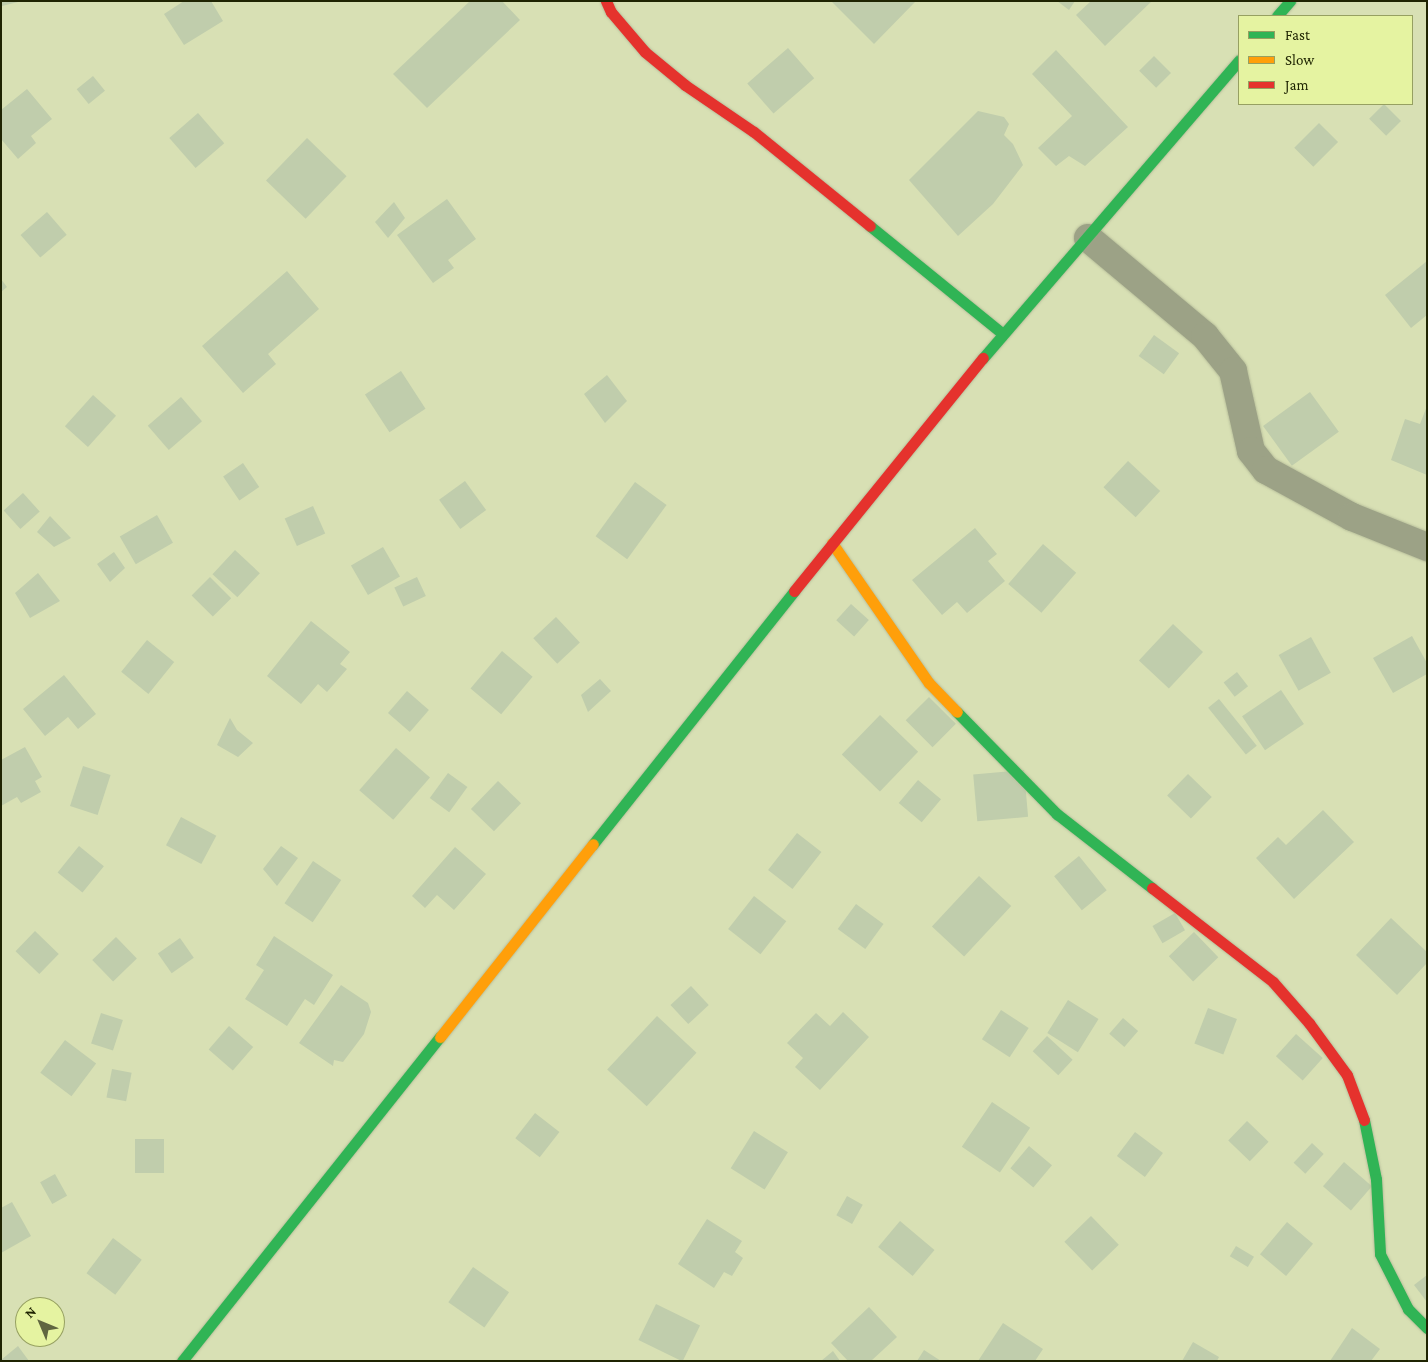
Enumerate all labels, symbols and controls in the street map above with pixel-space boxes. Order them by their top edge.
legend [1238,15,1413,105]
text: Fast [1285,27,1310,43]
text: Slow [1285,52,1314,68]
text: Jam [1285,77,1308,93]
north arrow [15,1297,65,1347]
text: N [21,1303,39,1321]

